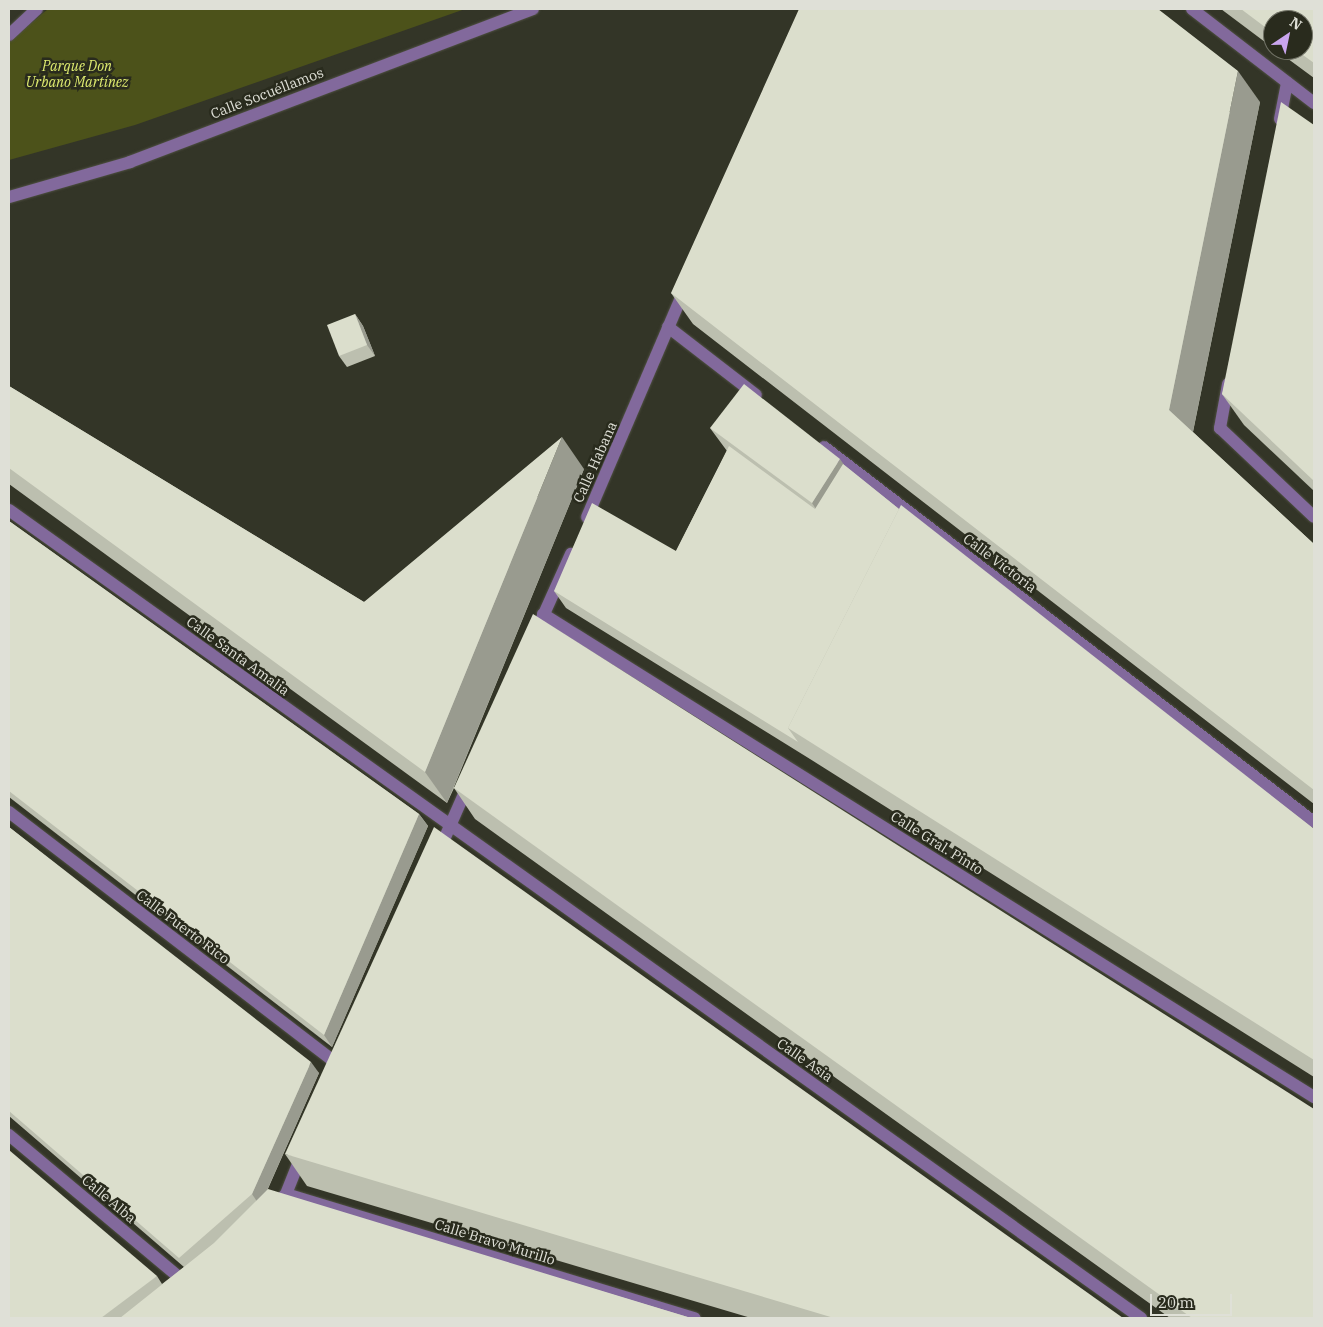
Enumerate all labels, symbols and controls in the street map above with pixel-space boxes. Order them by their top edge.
north arrow [1263,10,1313,60]
text: N [1286,13,1305,34]
park label: Parque Don Urbano Martínez [26,58,128,90]
street label: Calle Socuéllamos [208,64,326,122]
street label: Calle Habana [570,419,620,505]
street label: Calle Victoria [960,530,1040,596]
street label: Calle Santa Amalia [183,613,293,699]
street label: Calle Gral. Pinto [888,808,986,878]
street label: Calle Puerto Rico [133,887,233,967]
street label: Calle Asia [774,1035,836,1085]
street label: Calle Alba [78,1171,140,1227]
street label: Calle Bravo Murillo [433,1216,557,1268]
scale bar [1153,1284,1236,1316]
text: 20 m [1158,1293,1194,1312]

